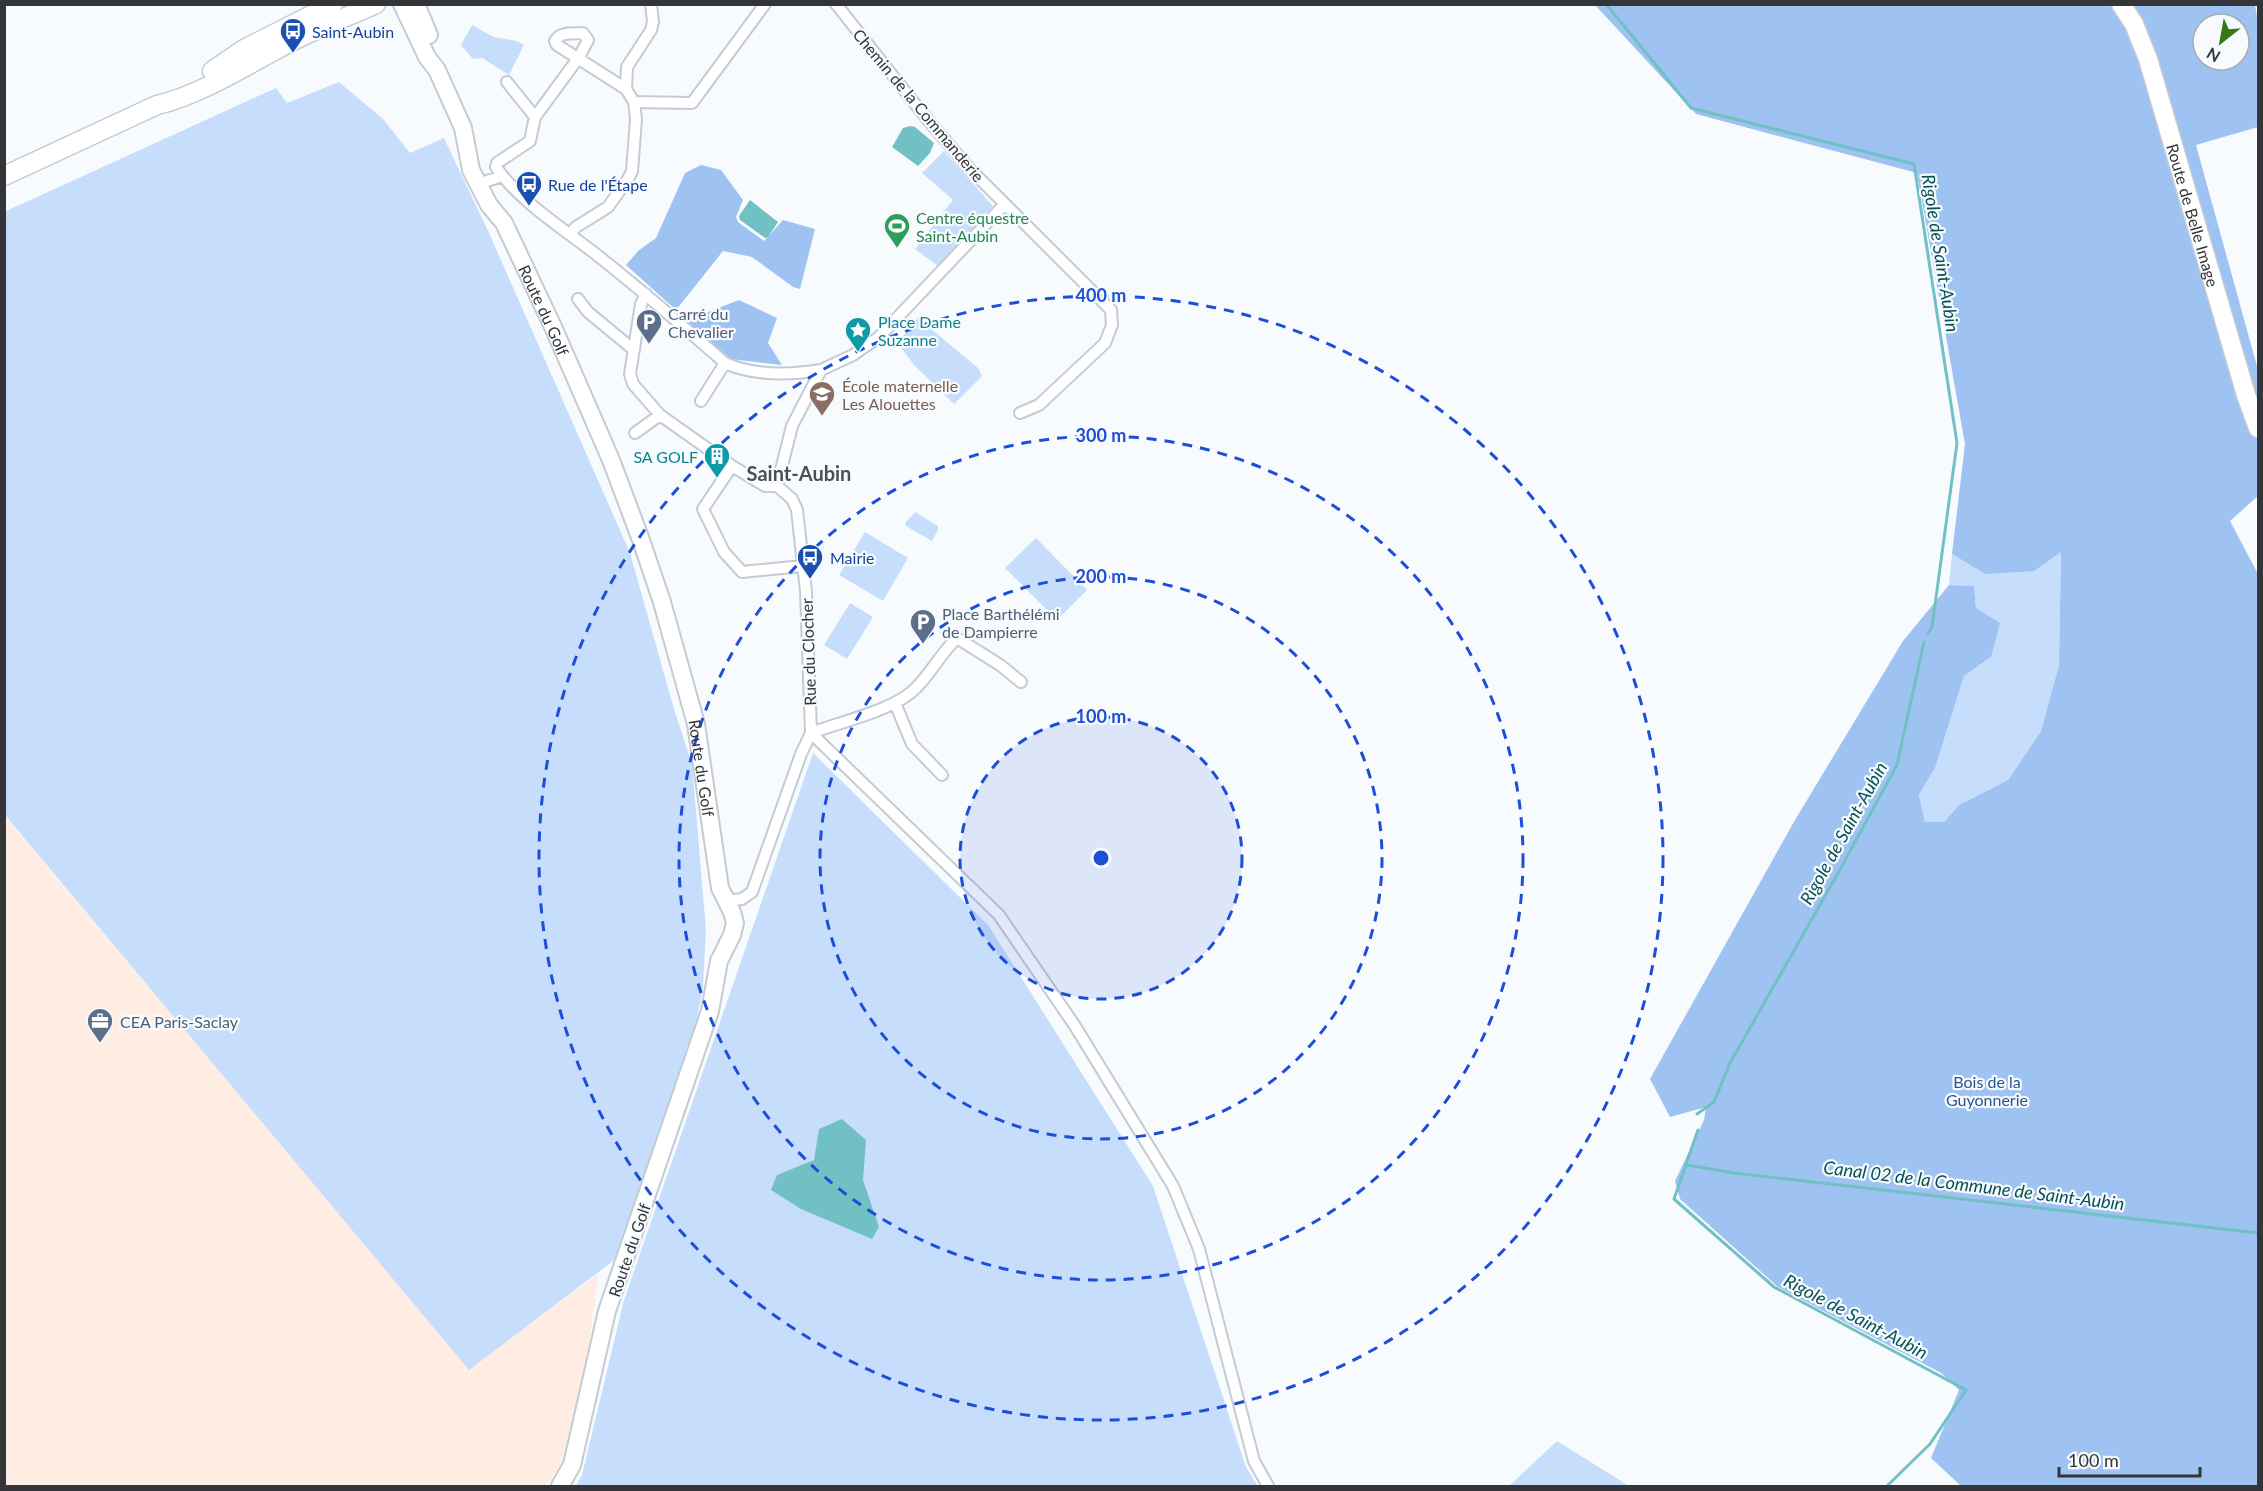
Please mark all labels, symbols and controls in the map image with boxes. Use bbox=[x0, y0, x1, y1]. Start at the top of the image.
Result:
north arrow bbox=[2191, 12, 2251, 72]
bus stop icon: Saint-Aubin bbox=[278, 16, 308, 54]
place label: Saint-Aubin bbox=[312, 22, 394, 41]
street label: Chemin de la Commanderie bbox=[849, 25, 989, 185]
text: N bbox=[2203, 44, 2223, 67]
street label: Route de Belle Image bbox=[2164, 141, 2223, 289]
bus stop icon: Rue de l'Étape bbox=[514, 169, 544, 207]
water label: Rigole de Saint-Aubin bbox=[1918, 172, 1964, 334]
place label: Rue de l'Étape bbox=[548, 175, 648, 194]
place label: Centre équestre Saint-Aubin bbox=[916, 208, 1029, 245]
sports icon: Centre équestre Saint-Aubin bbox=[882, 211, 912, 249]
street label: Route du Golf bbox=[515, 261, 574, 358]
text: 400 m bbox=[1076, 284, 1126, 306]
place label: Carré du Chevalier bbox=[668, 304, 734, 341]
parking icon: Carré du Chevalier bbox=[634, 307, 664, 345]
place label: Place Dame Suzanne bbox=[878, 312, 961, 349]
place icon: Place Dame Suzanne bbox=[843, 315, 873, 353]
place label: École maternelle Les Alouettes bbox=[842, 376, 958, 413]
school or university icon: École maternelle Les Alouettes bbox=[807, 379, 837, 417]
text: 300 m bbox=[1076, 424, 1126, 446]
building icon: SA GOLF bbox=[702, 441, 732, 479]
place label: SA GOLF bbox=[633, 447, 698, 466]
district label: Saint-Aubin bbox=[747, 461, 851, 485]
bus stop icon: Mairie bbox=[795, 542, 825, 580]
place label: Mairie bbox=[830, 548, 875, 567]
text: 200 m bbox=[1076, 565, 1126, 587]
street label: Rue du Clocher bbox=[797, 598, 819, 706]
place label: Place Barthélémi de Dampierre bbox=[942, 604, 1060, 641]
parking icon: Place Barthélémi de Dampierre bbox=[908, 607, 938, 645]
text: 100 m bbox=[1076, 705, 1126, 727]
street label: Route du Golf bbox=[686, 718, 719, 818]
water label: Rigole de Saint-Aubin bbox=[1795, 758, 1891, 908]
centre of rings bbox=[1091, 848, 1111, 868]
office icon: CEA Paris-Saclay bbox=[85, 1006, 115, 1044]
place label: CEA Paris-Saclay bbox=[120, 1012, 239, 1031]
park label: Bois de la Guyonnerie bbox=[1946, 1072, 2028, 1109]
water label: Canal 02 de la Commune de Saint-Aubin bbox=[1822, 1156, 2126, 1214]
street label: Route du Golf bbox=[604, 1200, 654, 1299]
water label: Rigole de Saint-Aubin bbox=[1780, 1269, 1932, 1363]
scale bar bbox=[2059, 1440, 2200, 1478]
text: 100 m bbox=[2068, 1449, 2119, 1471]

